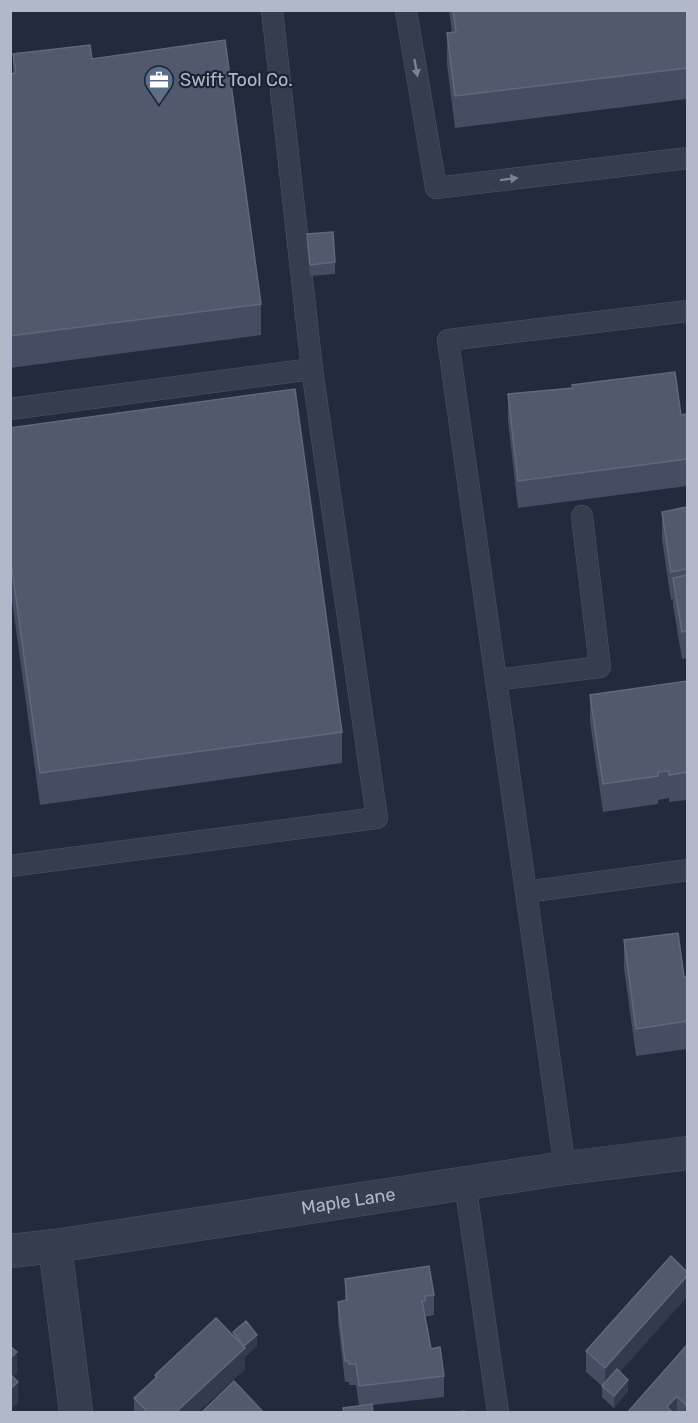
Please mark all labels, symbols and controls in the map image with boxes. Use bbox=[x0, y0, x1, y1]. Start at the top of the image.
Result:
one-way arrow bbox=[412, 59, 421, 78]
office icon: Swift Tool Co. bbox=[143, 64, 175, 106]
place label: Swift Tool Co. bbox=[180, 69, 293, 91]
one-way arrow bbox=[500, 175, 519, 184]
street label: Maple Lane bbox=[300, 1183, 397, 1219]

